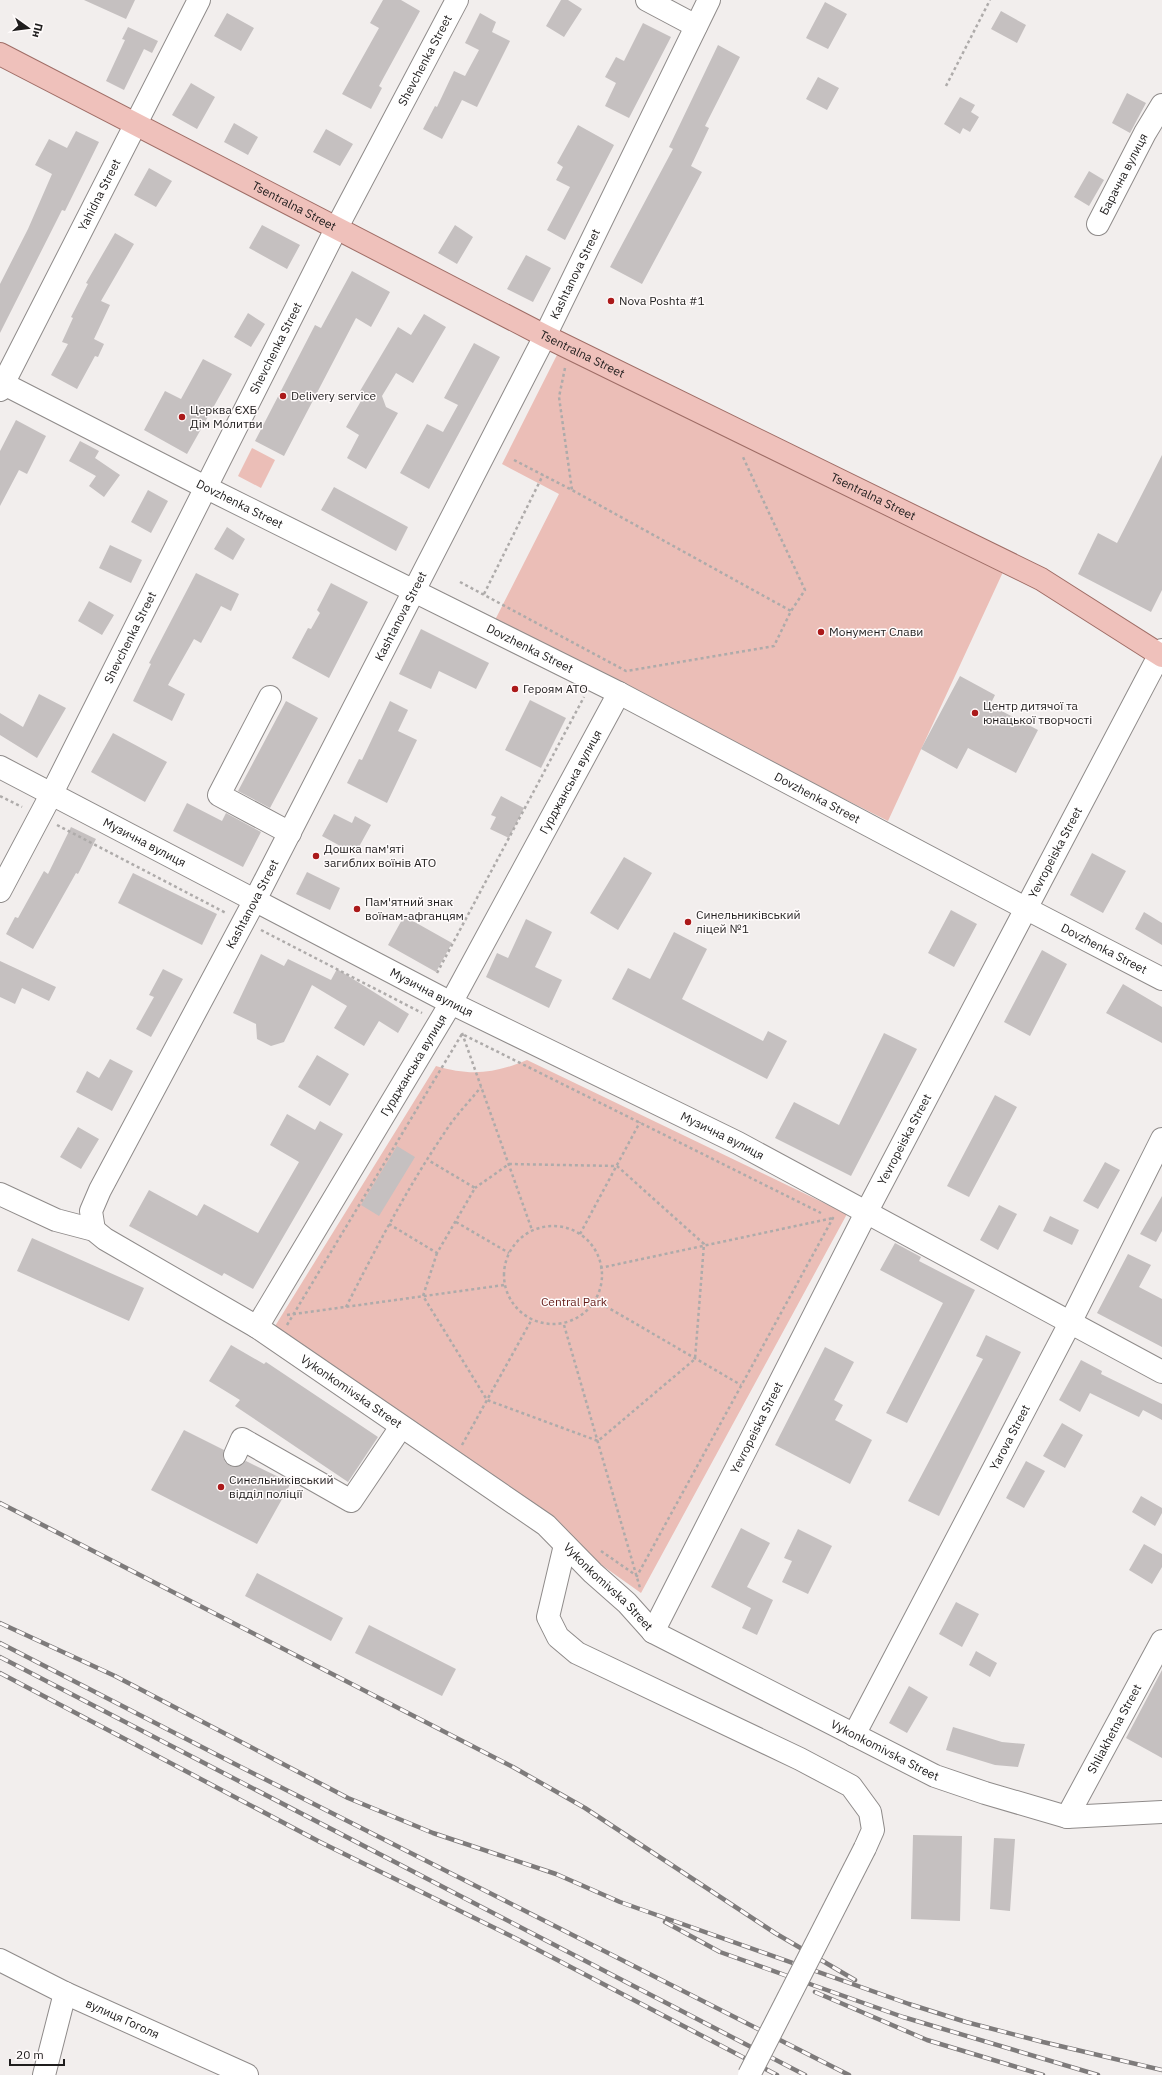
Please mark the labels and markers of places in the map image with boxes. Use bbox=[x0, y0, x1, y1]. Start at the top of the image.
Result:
place label: Nova Poshta #1 bbox=[619, 293, 705, 308]
marker: Nova Poshta #1 bbox=[606, 296, 616, 306]
place label: Delivery service bbox=[291, 388, 376, 403]
marker: Delivery service bbox=[278, 391, 288, 401]
place label: Церква ЄХБ Дім Молитви bbox=[190, 402, 263, 431]
marker: Церква ЄХБ Дім Молитви bbox=[177, 412, 187, 422]
place label: Монумент Слави bbox=[829, 624, 923, 639]
marker: Монумент Слави bbox=[816, 627, 826, 637]
place label: Героям АТО bbox=[523, 681, 588, 696]
marker: Героям АТО bbox=[510, 684, 520, 694]
place label: Центр дитячої та юнацької творчості bbox=[983, 698, 1092, 727]
marker: Центр дитячої та юнацької творчості bbox=[970, 708, 980, 718]
place label: Дошка пам'яті загиблих воїнів АТО bbox=[324, 841, 436, 870]
marker: Дошка пам'яті загиблих воїнів АТО bbox=[311, 851, 321, 861]
place label: Пам'ятний знак воїнам-афганцям bbox=[365, 894, 464, 923]
marker: Пам'ятний знак воїнам-афганцям bbox=[352, 904, 362, 914]
place label: Синельниківський ліцей №1 bbox=[696, 907, 801, 936]
marker: Синельниківський ліцей №1 bbox=[683, 917, 693, 927]
place label: Синельниківський відділ поліції bbox=[229, 1472, 334, 1501]
marker: Синельниківський відділ поліції bbox=[216, 1482, 226, 1492]

